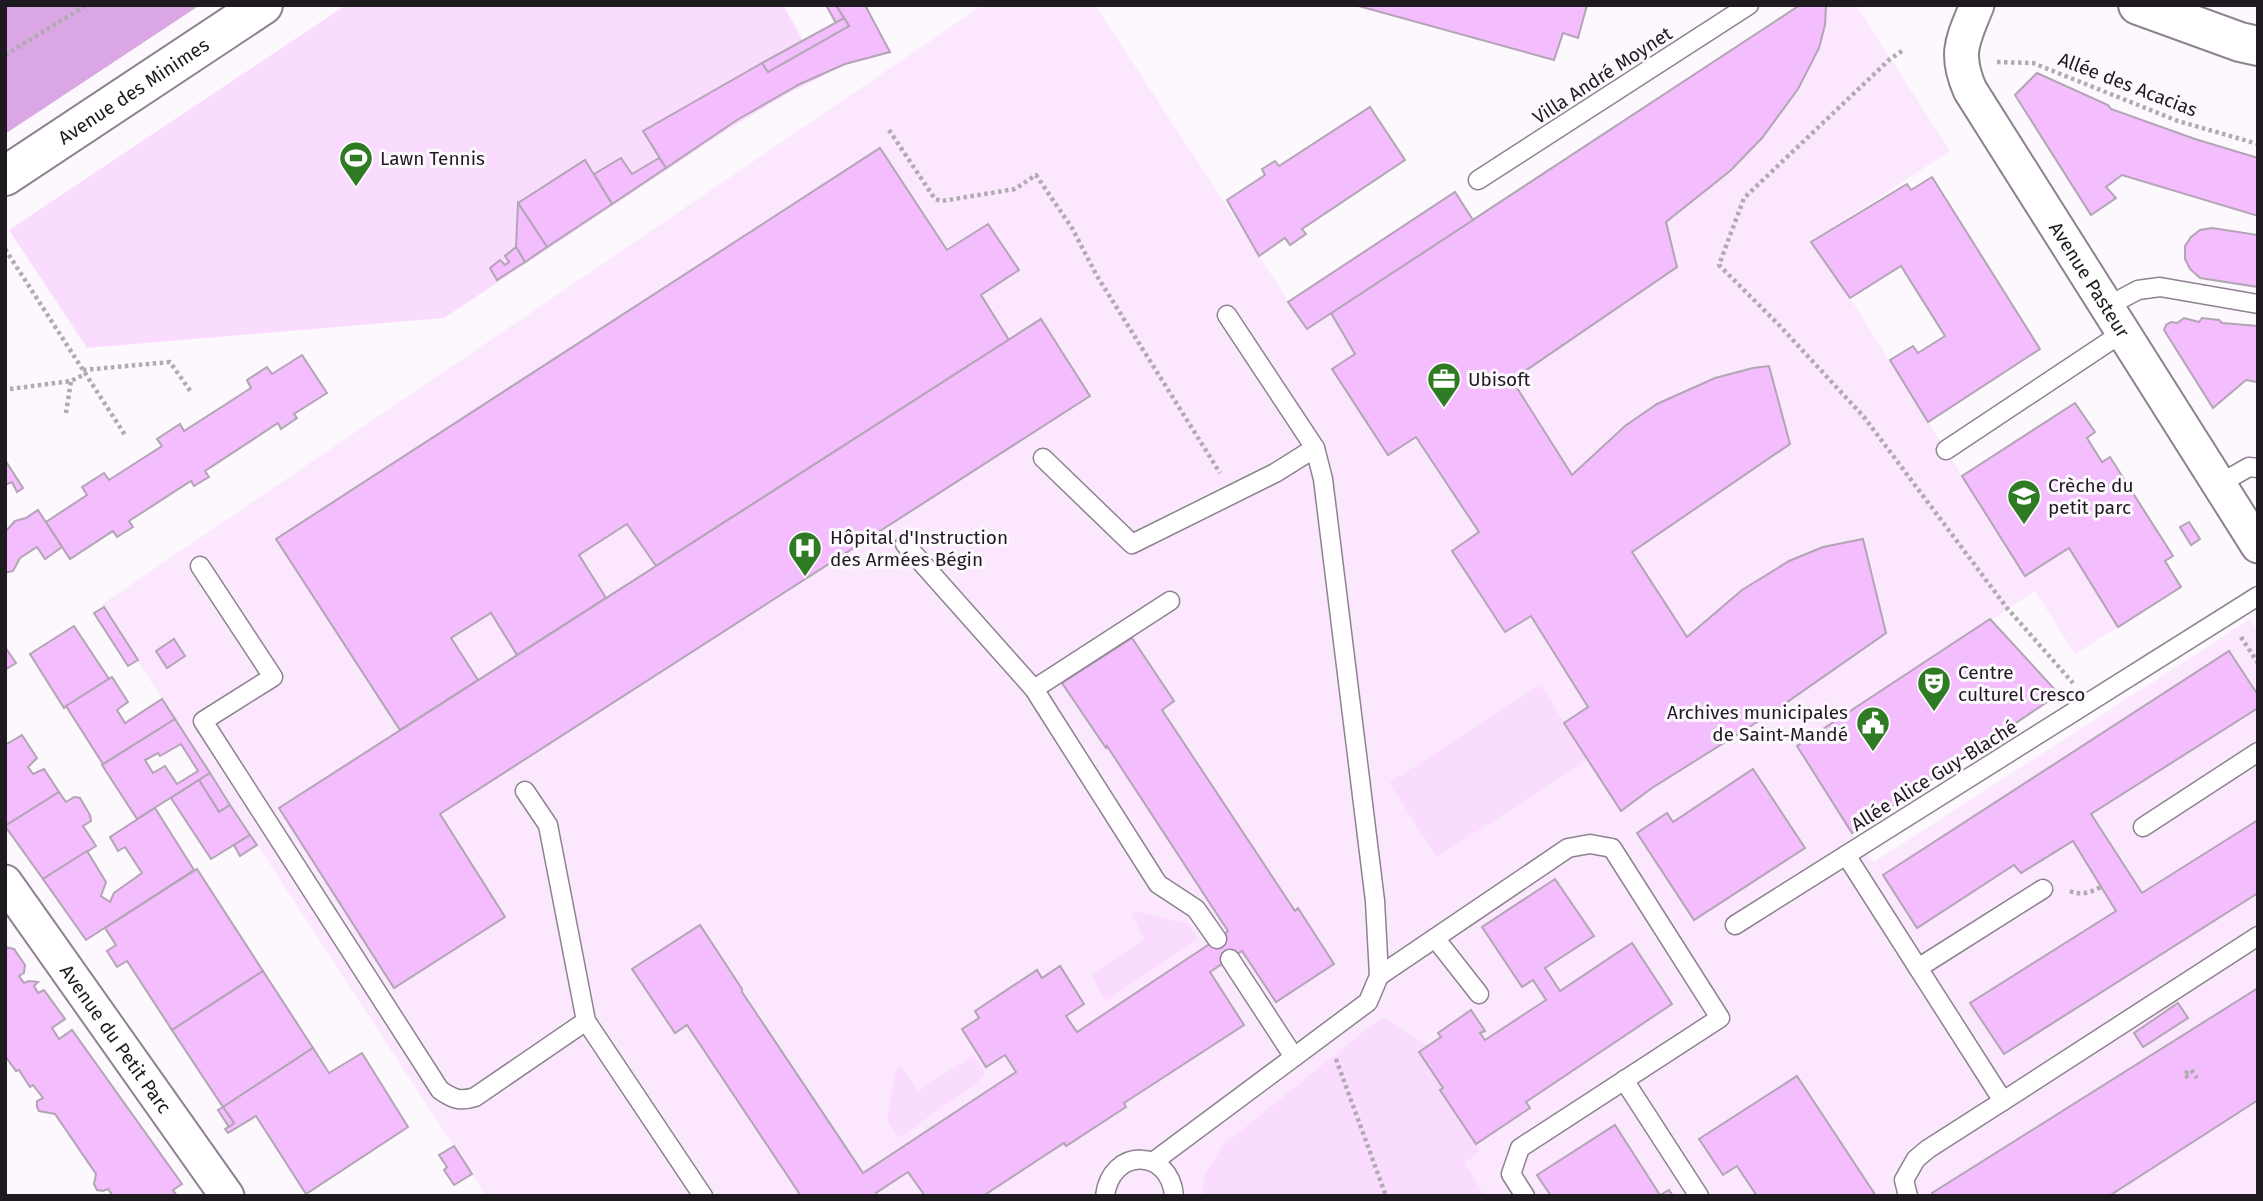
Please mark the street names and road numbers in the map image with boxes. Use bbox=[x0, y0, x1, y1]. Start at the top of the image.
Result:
street label: Villa André Moynet bbox=[1528, 22, 1676, 129]
street label: Avenue des Minimes bbox=[54, 33, 213, 150]
street label: Allée des Acacias bbox=[2055, 47, 2201, 122]
street label: Avenue Pasteur bbox=[2044, 218, 2135, 342]
street label: Allée Alice Guy-Blaché bbox=[1847, 715, 2022, 836]
street label: Avenue du Petit Parc bbox=[55, 960, 176, 1118]

